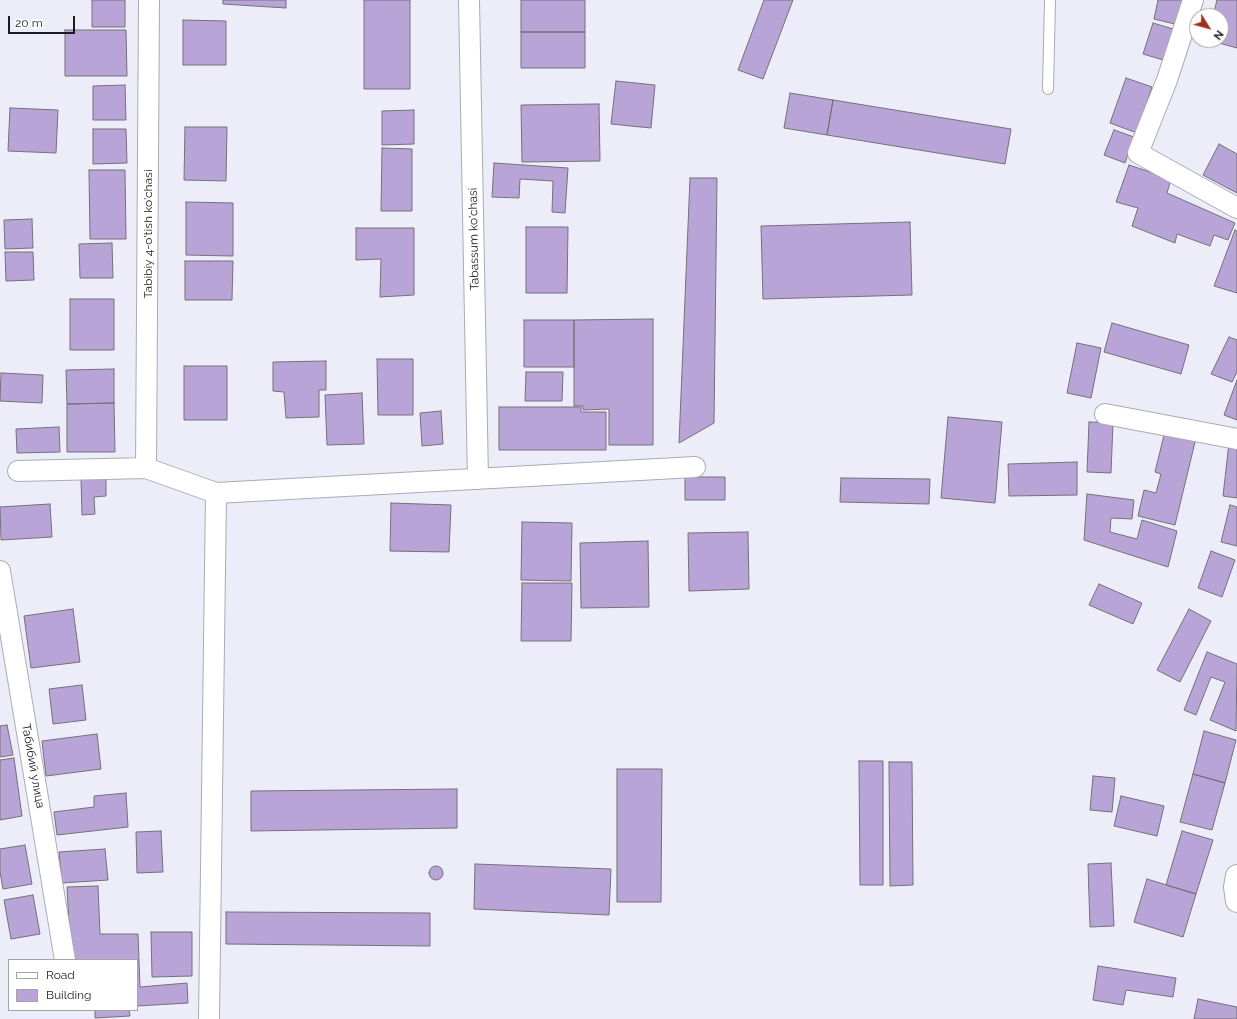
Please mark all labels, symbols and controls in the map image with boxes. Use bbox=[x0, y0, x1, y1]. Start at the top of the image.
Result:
scale bar bbox=[10, 8, 77, 34]
north arrow bbox=[1189, 8, 1229, 48]
text: 20 m bbox=[15, 16, 43, 30]
text: N bbox=[1210, 28, 1226, 42]
street label: Tabibiy 4-o'tish ko'chasi bbox=[141, 169, 155, 299]
street label: Tabassum ko'chasi bbox=[466, 187, 482, 291]
street label: Табибий улица bbox=[18, 723, 48, 809]
legend bbox=[8, 959, 138, 1011]
text: Road bbox=[46, 968, 75, 982]
text: Building bbox=[46, 988, 92, 1002]

